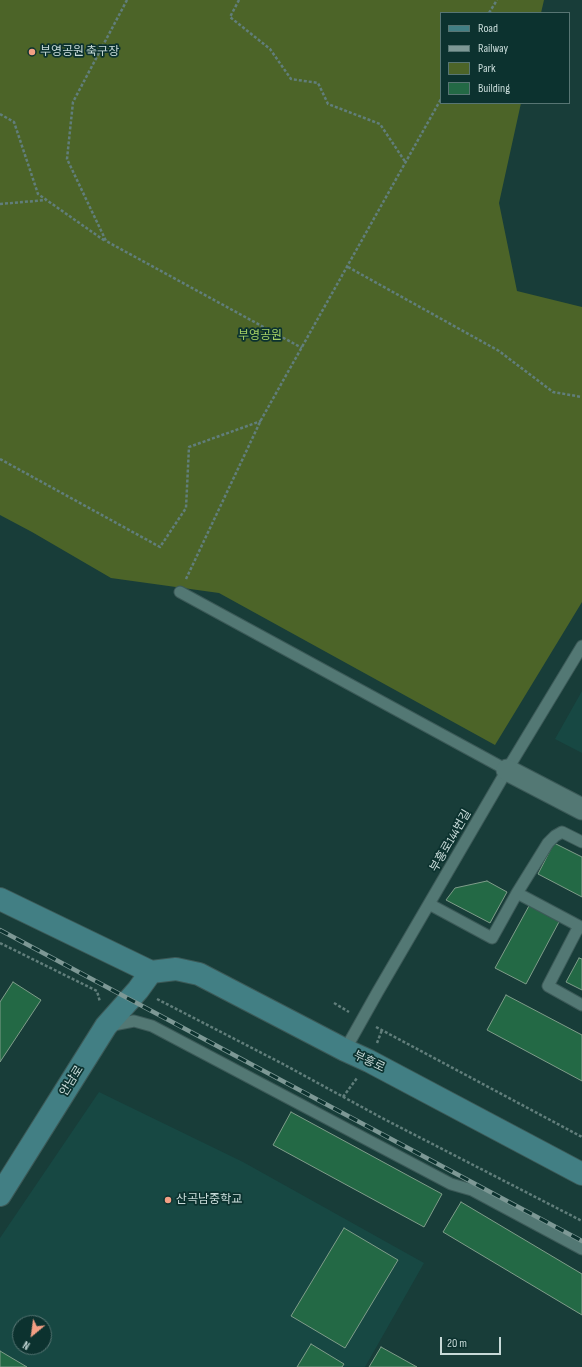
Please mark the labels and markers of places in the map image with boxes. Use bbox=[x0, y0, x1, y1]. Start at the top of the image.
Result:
place label: 부영공원 축구장 bbox=[40, 45, 119, 59]
marker: 부영공원 축구장 bbox=[27, 47, 37, 57]
place label: 산곡남중학교 bbox=[176, 1193, 242, 1207]
marker: 산곡남중학교 bbox=[163, 1195, 173, 1205]

